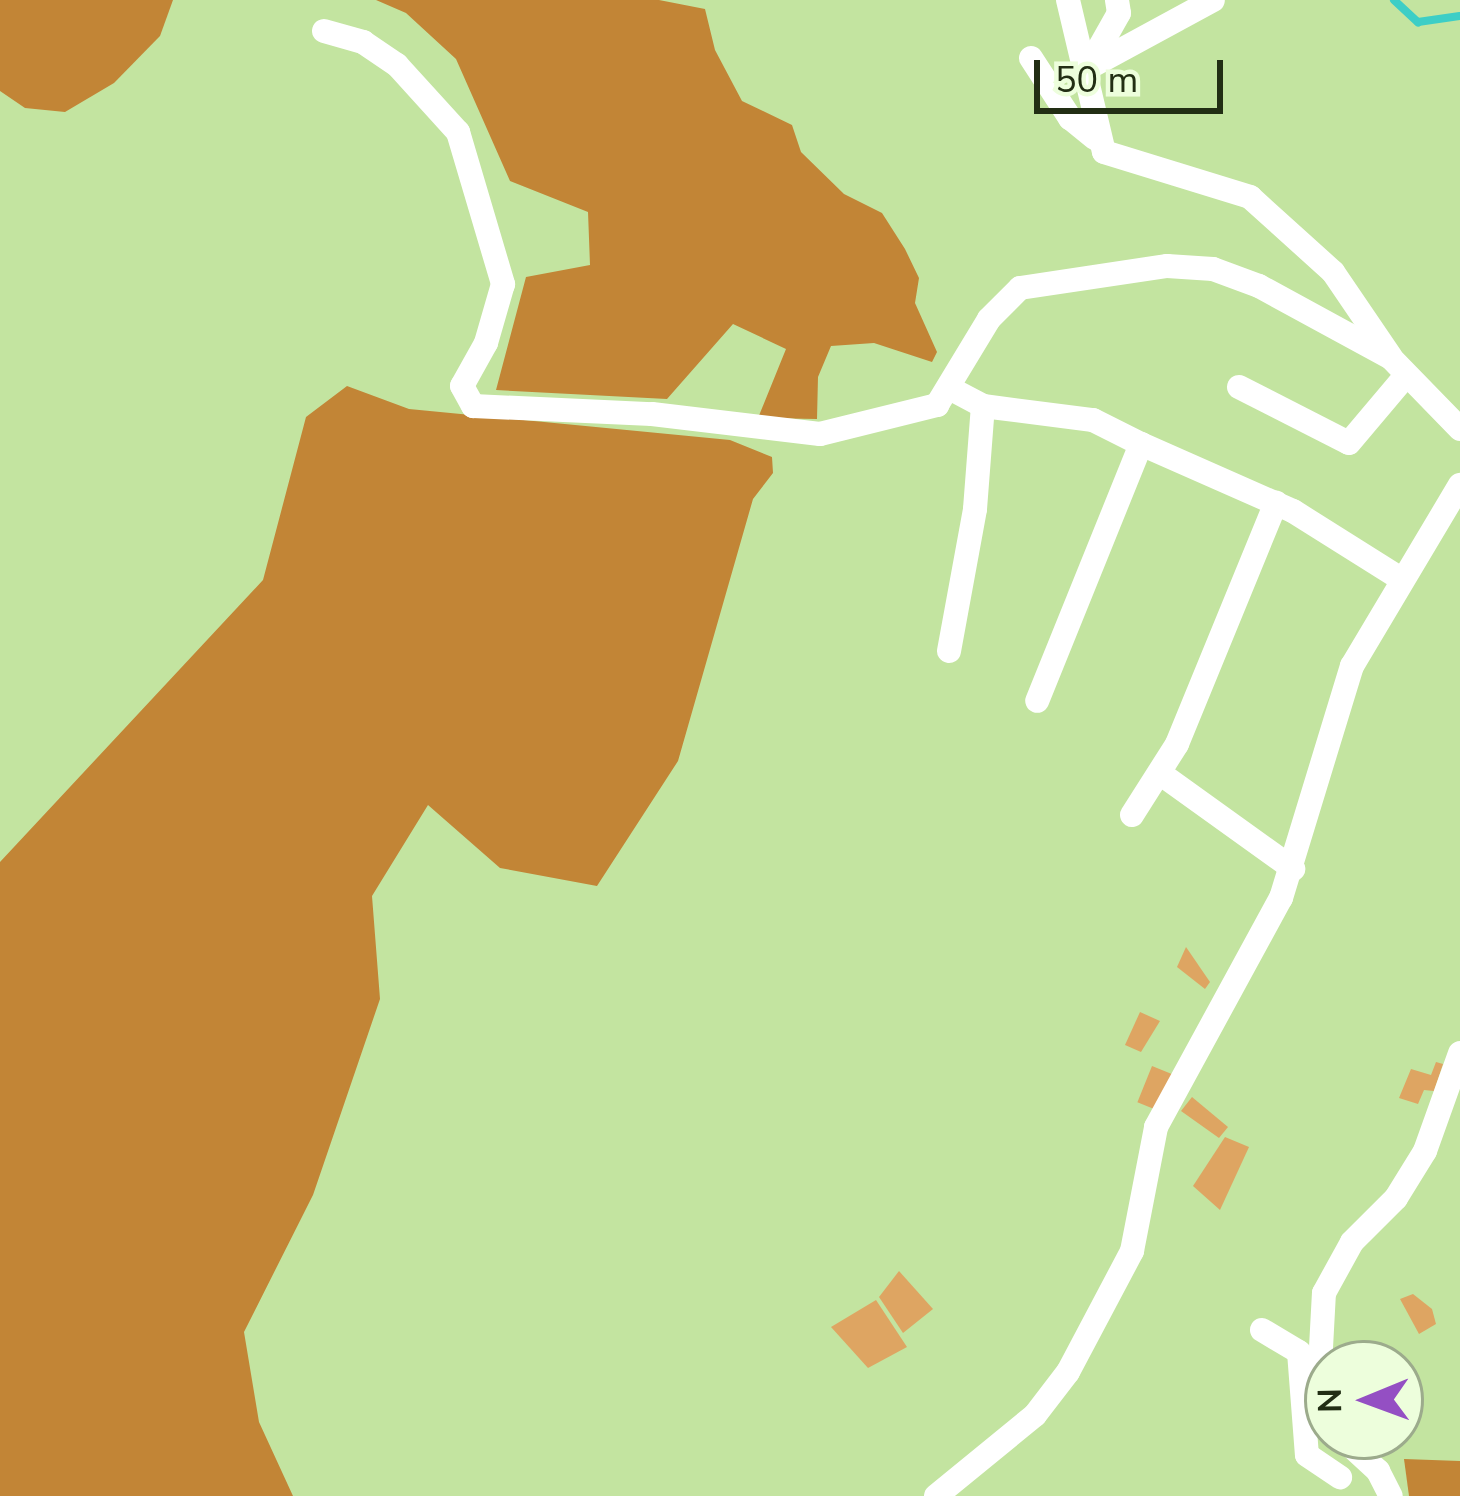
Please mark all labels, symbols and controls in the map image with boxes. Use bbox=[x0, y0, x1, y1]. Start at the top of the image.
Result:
scale bar bbox=[1040, 36, 1229, 110]
text: 50 m bbox=[1055, 56, 1138, 105]
north arrow bbox=[1304, 1340, 1424, 1460]
text: N bbox=[1308, 1388, 1353, 1413]

